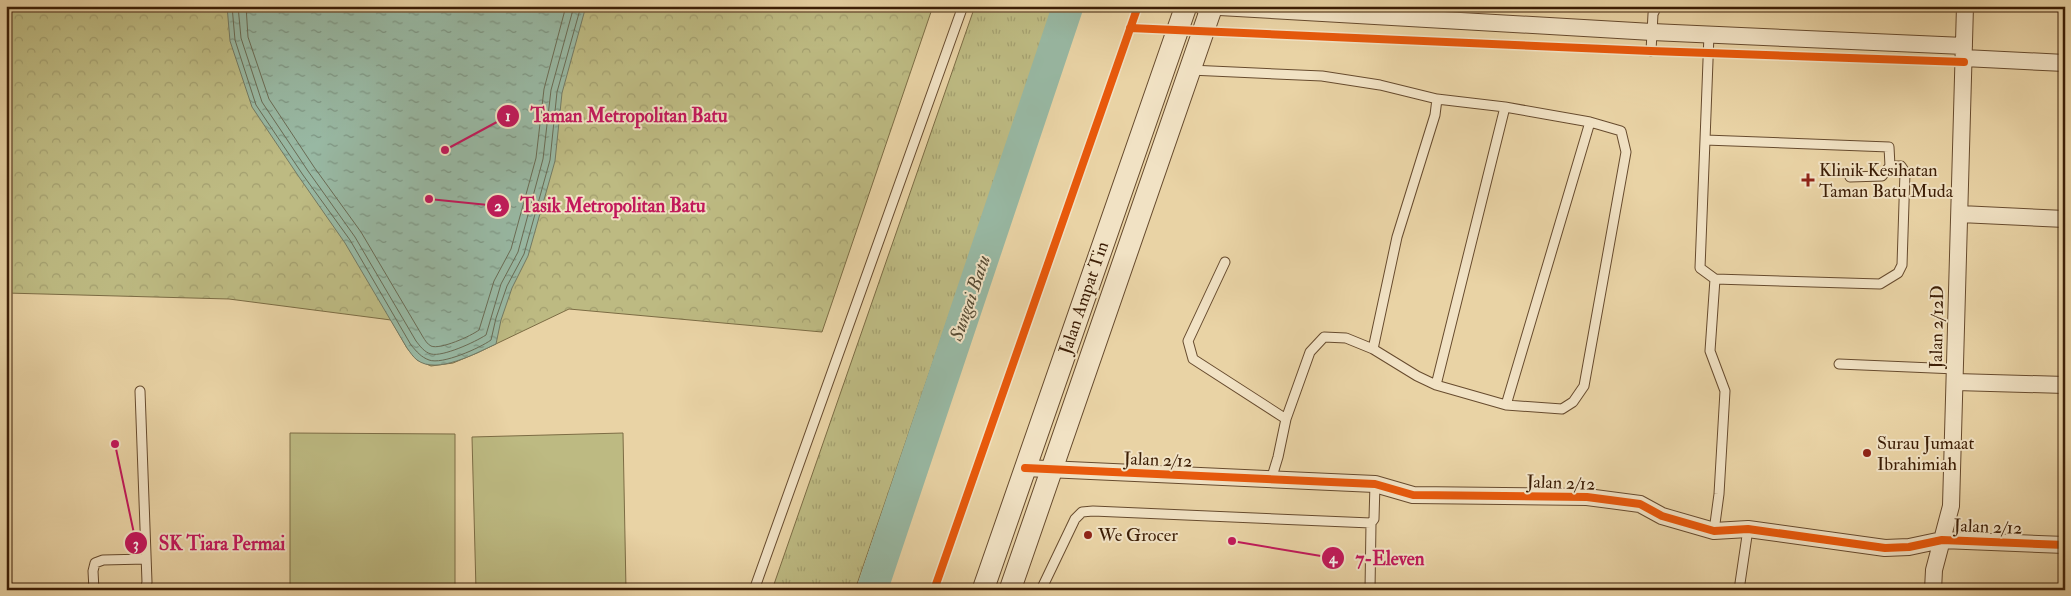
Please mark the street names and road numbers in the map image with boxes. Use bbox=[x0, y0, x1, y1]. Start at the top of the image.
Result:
street label: Jalan Ampat Tin bbox=[1054, 238, 1114, 359]
street label: Jalan 2/12D bbox=[1925, 285, 1949, 370]
street label: Jalan 2/12 bbox=[1122, 447, 1193, 473]
street label: Jalan 2/12 bbox=[1525, 470, 1596, 496]
street label: Jalan 2/12 bbox=[1952, 514, 2023, 540]

